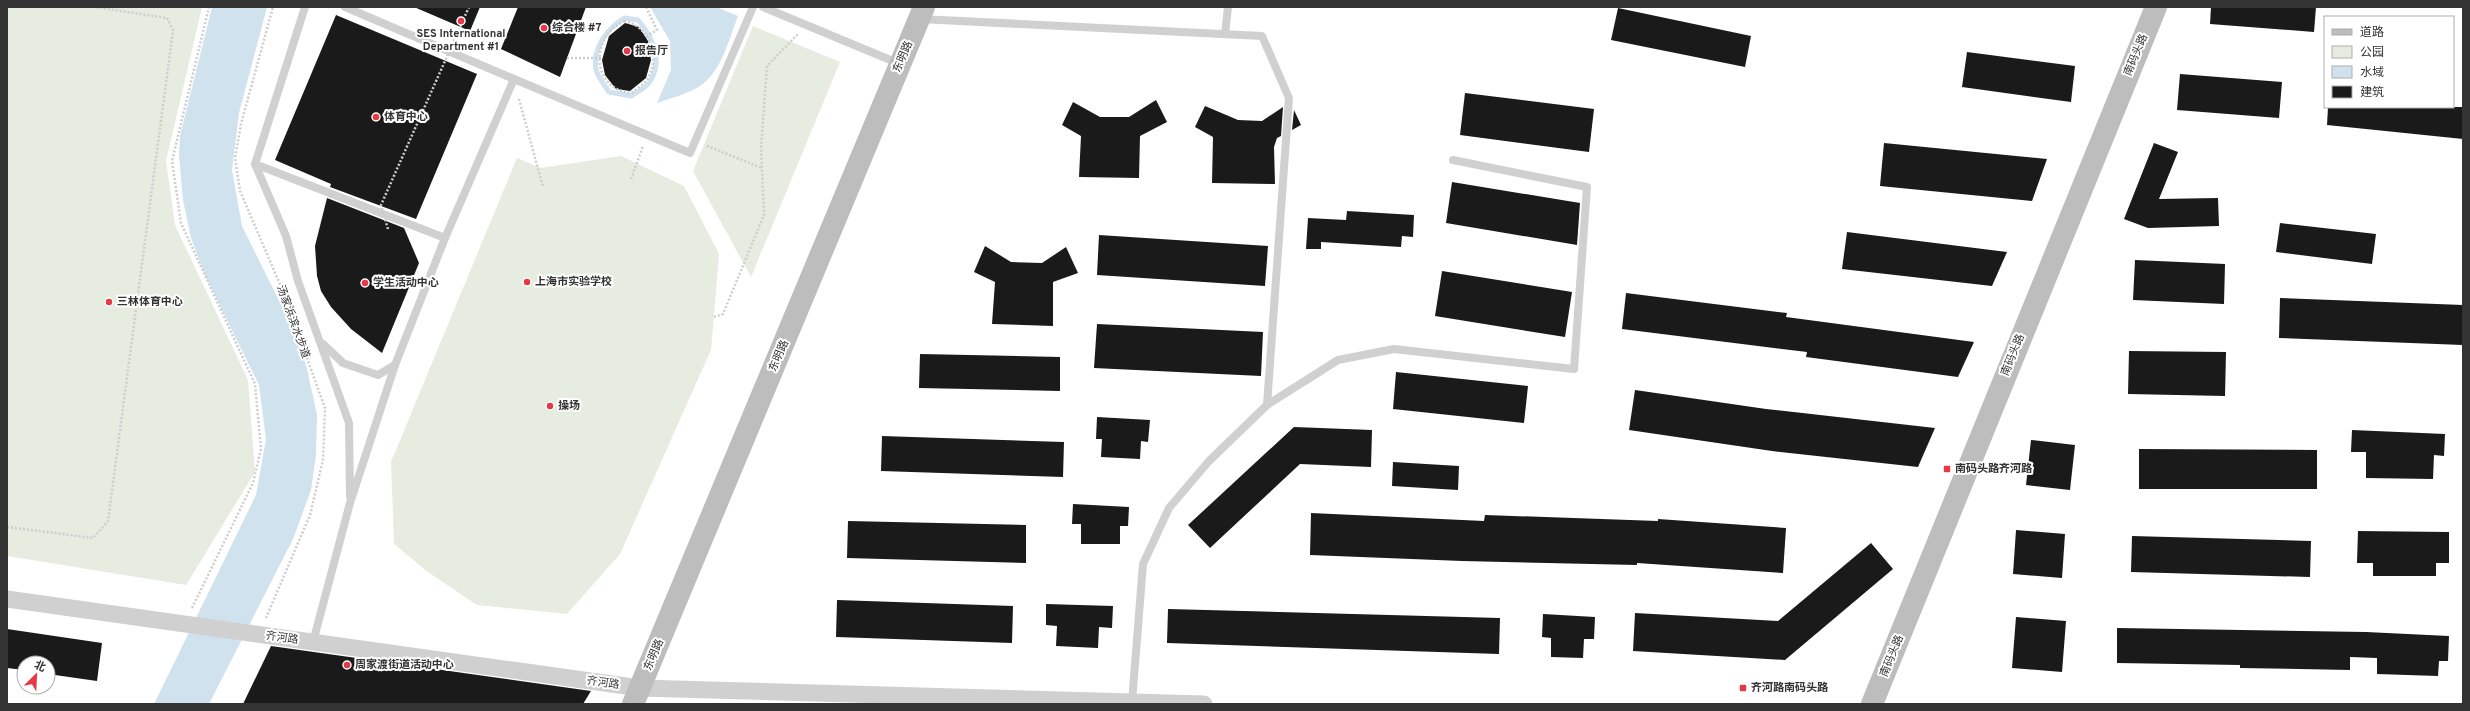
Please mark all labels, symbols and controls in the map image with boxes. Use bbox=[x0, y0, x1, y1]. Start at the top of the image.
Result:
marker: SES International Department #1 bbox=[456, 16, 466, 26]
legend bbox=[2324, 16, 2454, 108]
place label: 综合楼 #7 bbox=[552, 21, 601, 35]
marker: 综合楼 #7 bbox=[539, 23, 549, 33]
text: 道路 bbox=[2360, 25, 2384, 41]
place label: SES International Department #1 bbox=[416, 27, 506, 54]
street label: 南码头路 bbox=[2121, 32, 2151, 78]
street label: 东明路 bbox=[890, 39, 916, 75]
place label: 报告厅 bbox=[635, 44, 668, 58]
text: 公园 bbox=[2360, 45, 2384, 61]
marker: 报告厅 bbox=[622, 46, 632, 56]
text: 水域 bbox=[2360, 65, 2384, 81]
text: 建筑 bbox=[2360, 85, 2384, 101]
place label: 体育中心 bbox=[384, 110, 428, 124]
marker: 体育中心 bbox=[371, 112, 381, 122]
place label: 上海市实验学校 bbox=[535, 275, 612, 289]
place label: 学生活动中心 bbox=[373, 276, 439, 290]
marker: 上海市实验学校 bbox=[522, 277, 532, 287]
marker: 学生活动中心 bbox=[360, 278, 370, 288]
street label: 汤家浜滨水步道 bbox=[273, 283, 313, 361]
place label: 三林体育中心 bbox=[117, 295, 183, 309]
marker: 三林体育中心 bbox=[104, 297, 114, 307]
street label: 南码头路 bbox=[1998, 332, 2028, 378]
street label: 东明路 bbox=[766, 338, 792, 374]
place label: 操场 bbox=[558, 399, 580, 413]
marker: 操场 bbox=[545, 401, 555, 411]
place label: 南码头路齐河路 bbox=[1955, 462, 2033, 476]
marker: 南码头路齐河路 bbox=[1942, 464, 1952, 474]
street label: 齐河路 bbox=[265, 629, 299, 647]
street label: 南码头路 bbox=[1877, 633, 1907, 679]
street label: 东明路 bbox=[641, 637, 667, 673]
north arrow bbox=[16, 655, 56, 695]
text: 北 bbox=[32, 658, 48, 675]
place label: 周家渡街道活动中心 bbox=[355, 658, 454, 672]
marker: 周家渡街道活动中心 bbox=[342, 660, 352, 670]
street label: 齐河路 bbox=[586, 674, 620, 692]
place label: 齐河路南码头路 bbox=[1751, 681, 1829, 695]
marker: 齐河路南码头路 bbox=[1738, 683, 1748, 693]

